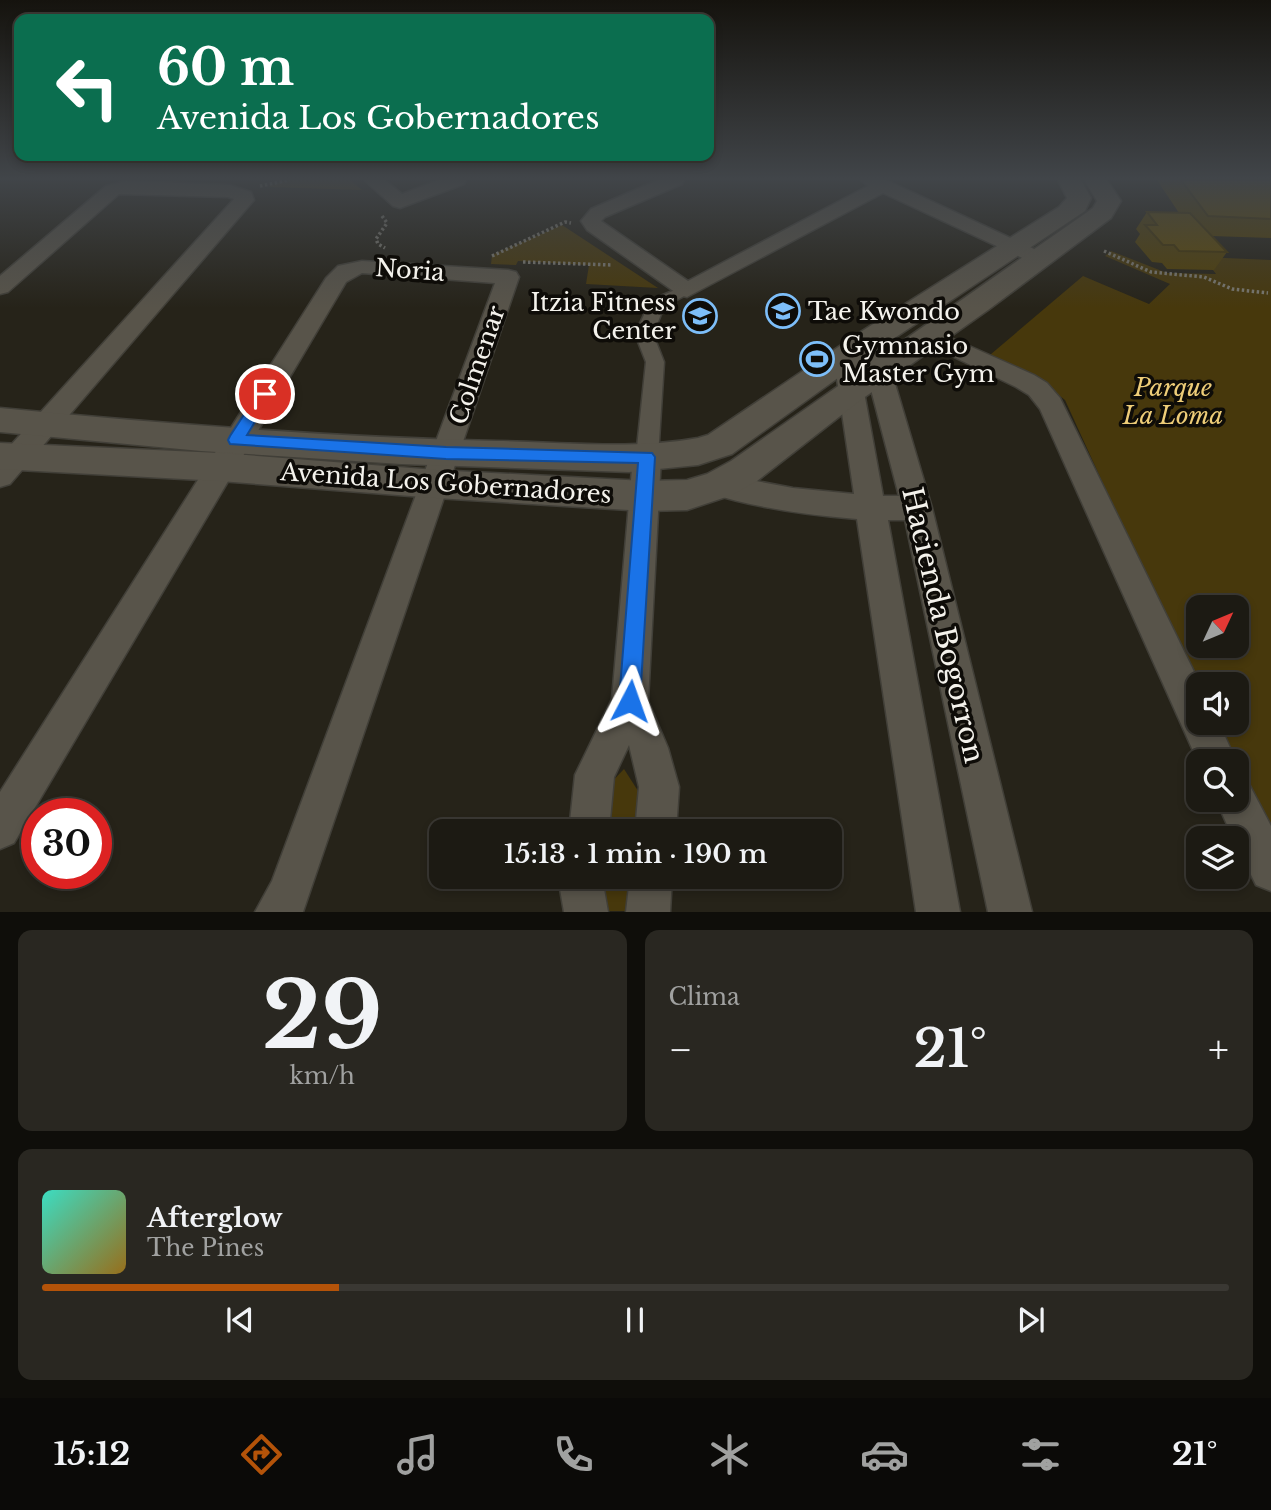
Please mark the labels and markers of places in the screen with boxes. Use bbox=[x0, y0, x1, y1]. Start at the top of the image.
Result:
place label: Itzia Fitness Center bbox=[530, 288, 677, 345]
school or university icon: Tae Kwondo bbox=[764, 292, 802, 330]
school or university icon: Itzia Fitness Center bbox=[681, 297, 719, 335]
place label: Tae Kwondo bbox=[808, 297, 960, 326]
place label: Gymnasio Master Gym bbox=[842, 331, 995, 388]
sports icon: Gymnasio Master Gym bbox=[798, 340, 836, 378]
pin bbox=[235, 364, 295, 424]

